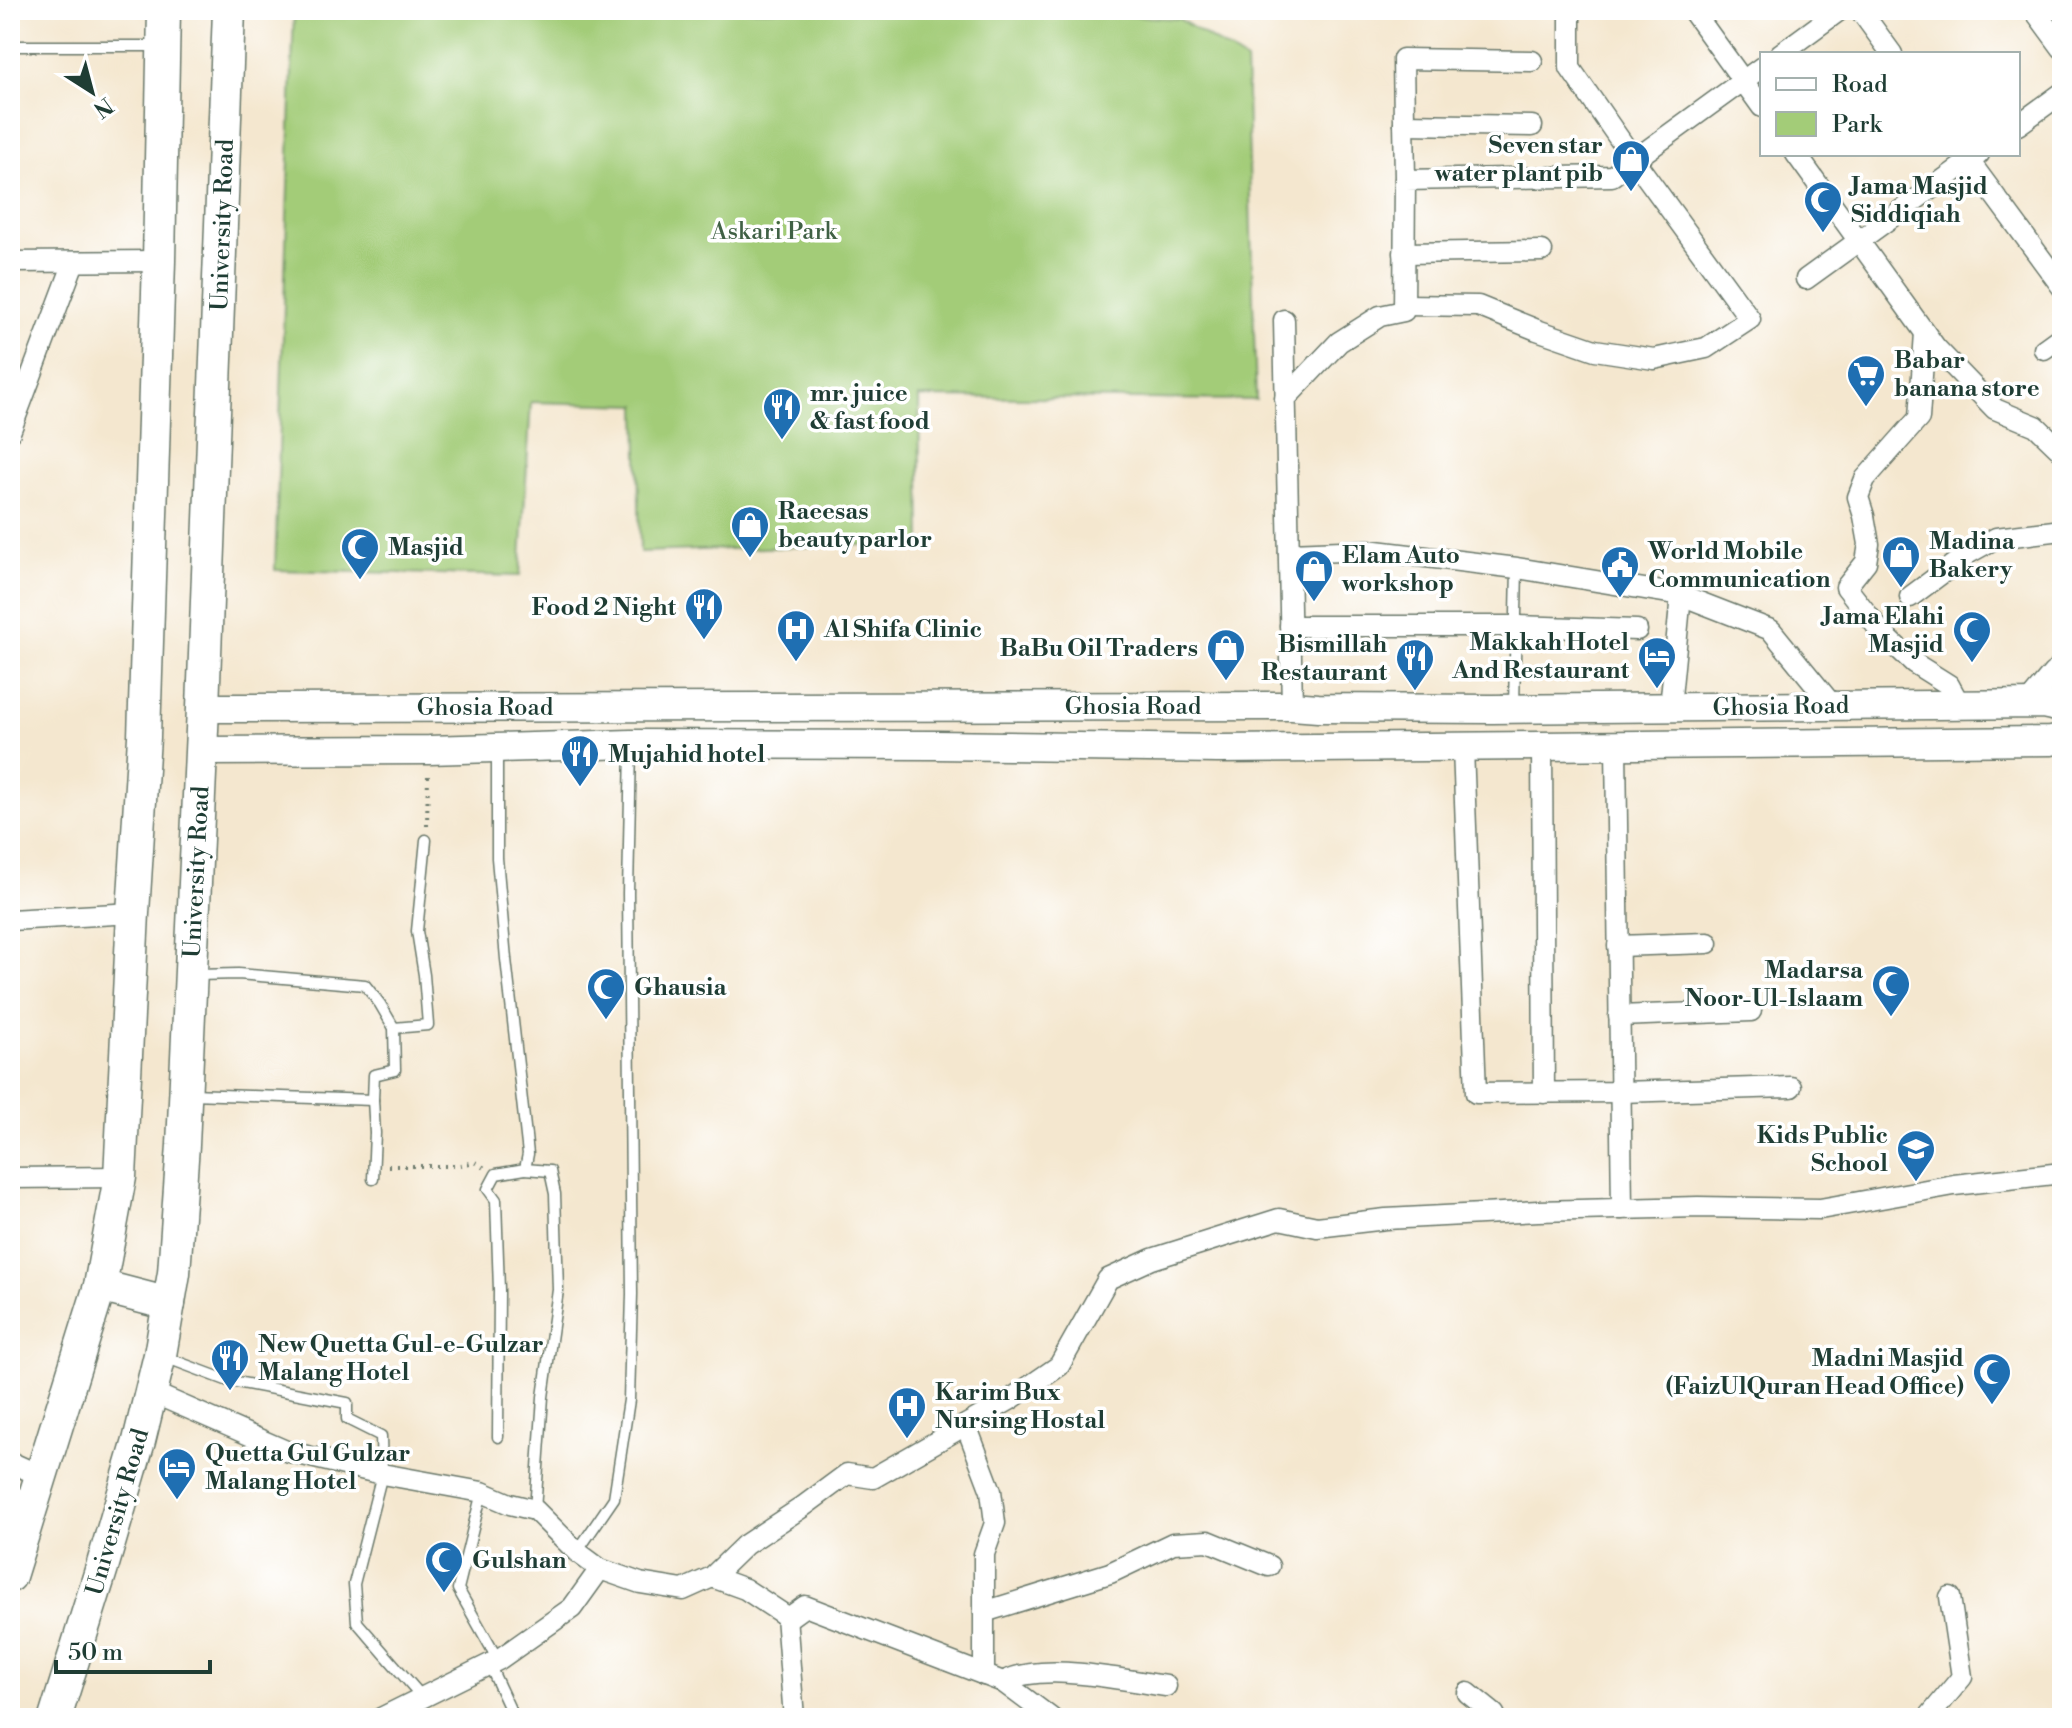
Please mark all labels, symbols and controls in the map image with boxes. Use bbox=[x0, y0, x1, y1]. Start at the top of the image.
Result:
north arrow bbox=[52, 52, 132, 132]
legend bbox=[1760, 52, 2020, 156]
text: Road bbox=[1832, 70, 1888, 100]
text: N bbox=[87, 91, 118, 123]
text: Park bbox=[1832, 110, 1883, 140]
place label: Seven star water plant pib bbox=[1434, 131, 1603, 189]
street label: University Road bbox=[205, 138, 241, 312]
shop icon: Seven star water plant pib bbox=[1610, 138, 1652, 193]
place label: Jama Masjid Siddiqiah bbox=[1848, 172, 1988, 230]
mosque icon: Jama Masjid Siddiqiah bbox=[1802, 179, 1844, 234]
park label: Askari Park bbox=[710, 217, 838, 247]
place label: Babar banana store bbox=[1894, 346, 2040, 404]
supermarket icon: Babar banana store bbox=[1845, 353, 1887, 408]
place label: mr. juice & fast food bbox=[810, 379, 930, 437]
restaurant icon: mr. juice & fast food bbox=[761, 386, 803, 441]
place label: Raeesas beauty parlor bbox=[778, 497, 932, 555]
shop icon: Raeesas beauty parlor bbox=[729, 504, 771, 559]
mosque icon: Masjid bbox=[339, 526, 381, 581]
place label: Madina Bakery bbox=[1929, 527, 2016, 585]
place label: Masjid bbox=[388, 533, 464, 563]
shop icon: Madina Bakery bbox=[1880, 534, 1922, 589]
place label: World Mobile Communication bbox=[1647, 537, 1831, 595]
place label: Elam Auto workshop bbox=[1341, 541, 1460, 599]
public building icon: World Mobile Communication bbox=[1599, 544, 1641, 599]
shop icon: Elam Auto workshop bbox=[1293, 548, 1335, 603]
restaurant icon: Food 2 Night bbox=[683, 586, 725, 641]
place label: Food 2 Night bbox=[531, 593, 677, 623]
place label: Jama Elahi Masjid bbox=[1820, 602, 1944, 660]
hospital icon: Al Shifa Clinic bbox=[775, 608, 817, 663]
mosque icon: Jama Elahi Masjid bbox=[1951, 609, 1993, 664]
place label: Al Shifa Clinic bbox=[823, 615, 982, 645]
shop icon: BaBu Oil Traders bbox=[1205, 627, 1247, 682]
place label: Makkah Hotel And Restaurant bbox=[1451, 628, 1629, 686]
place label: Bismillah Restaurant bbox=[1261, 630, 1387, 688]
place label: BaBu Oil Traders bbox=[1000, 634, 1198, 664]
hotel icon: Makkah Hotel And Restaurant bbox=[1636, 635, 1678, 690]
restaurant icon: Bismillah Restaurant bbox=[1394, 637, 1436, 692]
street label: Ghosia Road bbox=[1712, 691, 1850, 723]
street label: Ghosia Road bbox=[1065, 692, 1202, 722]
street label: Ghosia Road bbox=[417, 693, 554, 723]
restaurant icon: Mujahid hotel bbox=[559, 733, 601, 788]
place label: Mujahid hotel bbox=[608, 740, 765, 770]
street label: University Road bbox=[178, 785, 217, 959]
place label: Madarsa Noor-Ul-Islaam bbox=[1684, 956, 1864, 1014]
mosque icon: Madarsa Noor-Ul-Islaam bbox=[1870, 963, 1912, 1018]
mosque icon: Ghausia bbox=[585, 966, 627, 1021]
place label: Ghausia bbox=[634, 973, 727, 1003]
place label: Kids Public School bbox=[1757, 1121, 1888, 1179]
school or university icon: Kids Public School bbox=[1895, 1128, 1937, 1183]
place label: New Quetta Gul-e-Gulzar Malang Hotel bbox=[258, 1330, 544, 1388]
restaurant icon: New Quetta Gul-e-Gulzar Malang Hotel bbox=[209, 1337, 251, 1392]
place label: Madni Masjid (FaizUlQuran Head Office) bbox=[1666, 1344, 1964, 1402]
mosque icon: Madni Masjid (FaizUlQuran Head Office) bbox=[1971, 1351, 2013, 1406]
place label: Karim Bux Nursing Hostal bbox=[935, 1378, 1105, 1436]
hospital icon: Karim Bux Nursing Hostal bbox=[886, 1385, 928, 1440]
street label: University Road bbox=[80, 1425, 156, 1599]
place label: Quetta Gul Gulzar Malang Hotel bbox=[205, 1439, 410, 1497]
hotel icon: Quetta Gul Gulzar Malang Hotel bbox=[156, 1446, 198, 1501]
mosque icon: Gulshan bbox=[423, 1539, 465, 1594]
place label: Gulshan bbox=[472, 1546, 567, 1576]
scale bar bbox=[56, 1624, 210, 1674]
text: 50 m bbox=[68, 1638, 123, 1668]

